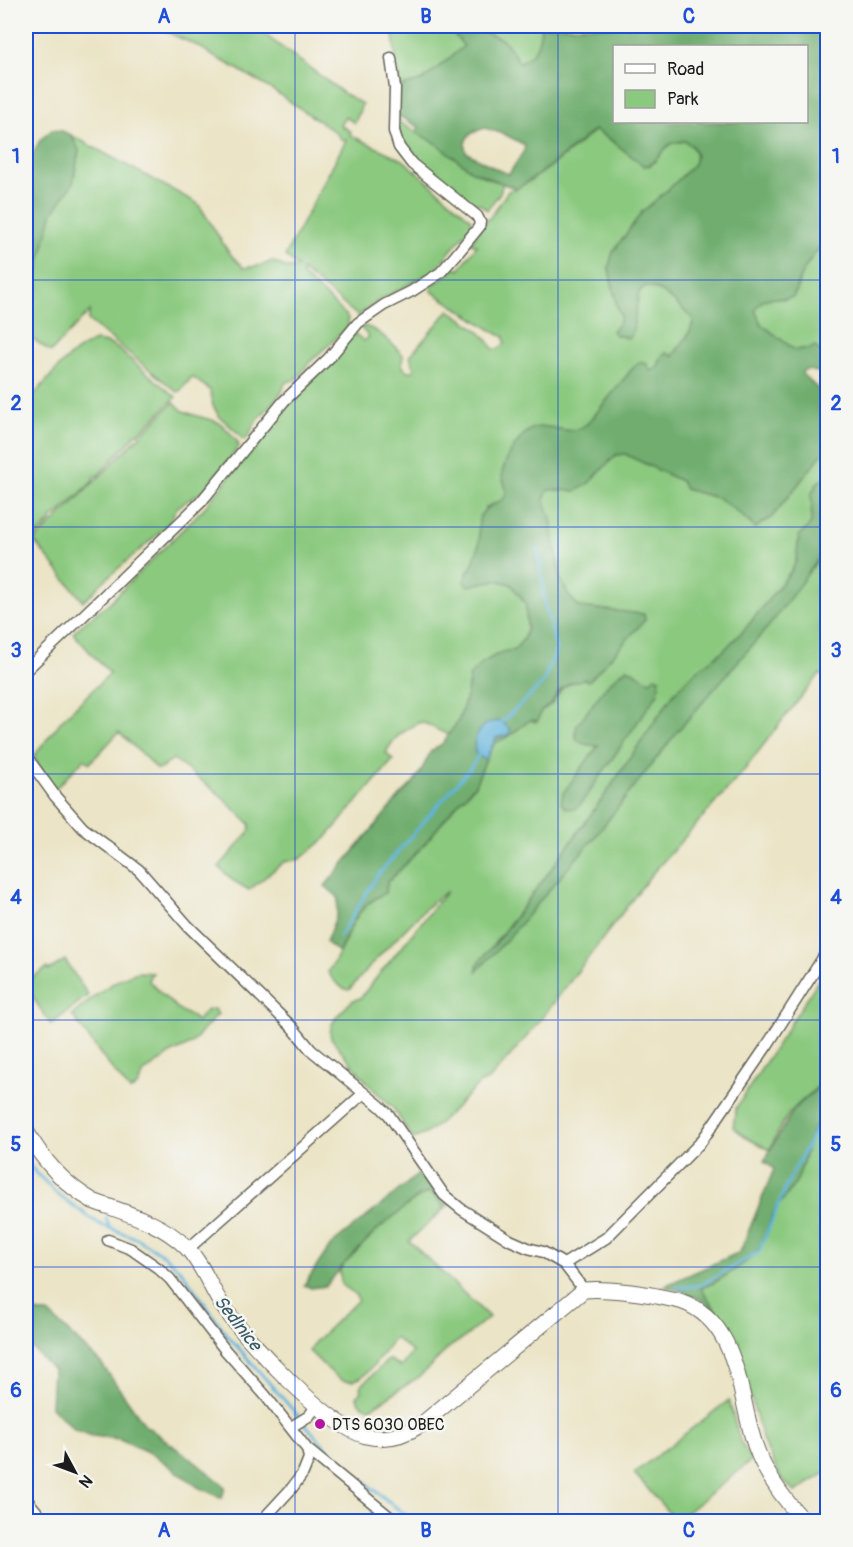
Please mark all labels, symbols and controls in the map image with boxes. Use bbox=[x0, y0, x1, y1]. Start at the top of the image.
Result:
text: A bbox=[158, 4, 171, 29]
text: B bbox=[420, 4, 432, 29]
text: C bbox=[683, 4, 695, 29]
legend bbox=[613, 45, 808, 123]
text: Road bbox=[667, 58, 704, 81]
text: Park bbox=[667, 88, 699, 111]
text: 1 bbox=[12, 144, 20, 169]
text: 1 bbox=[832, 144, 840, 169]
text: 2 bbox=[10, 391, 22, 416]
text: 2 bbox=[830, 391, 842, 416]
text: 3 bbox=[10, 638, 22, 663]
text: 3 bbox=[830, 638, 842, 663]
text: 4 bbox=[10, 885, 22, 910]
text: 4 bbox=[830, 885, 842, 910]
text: 5 bbox=[11, 1132, 22, 1157]
text: 5 bbox=[831, 1132, 842, 1157]
water label: Sedlnice bbox=[209, 1291, 268, 1357]
text: 6 bbox=[10, 1378, 22, 1403]
text: 6 bbox=[830, 1378, 842, 1403]
place label: DTS 6030 OBEC bbox=[332, 1415, 445, 1435]
marker: DTS 6030 OBEC bbox=[313, 1417, 327, 1431]
north arrow bbox=[45, 1442, 105, 1502]
text: N bbox=[74, 1471, 97, 1492]
text: A bbox=[158, 1518, 171, 1543]
text: B bbox=[420, 1518, 432, 1543]
text: C bbox=[683, 1518, 695, 1543]

